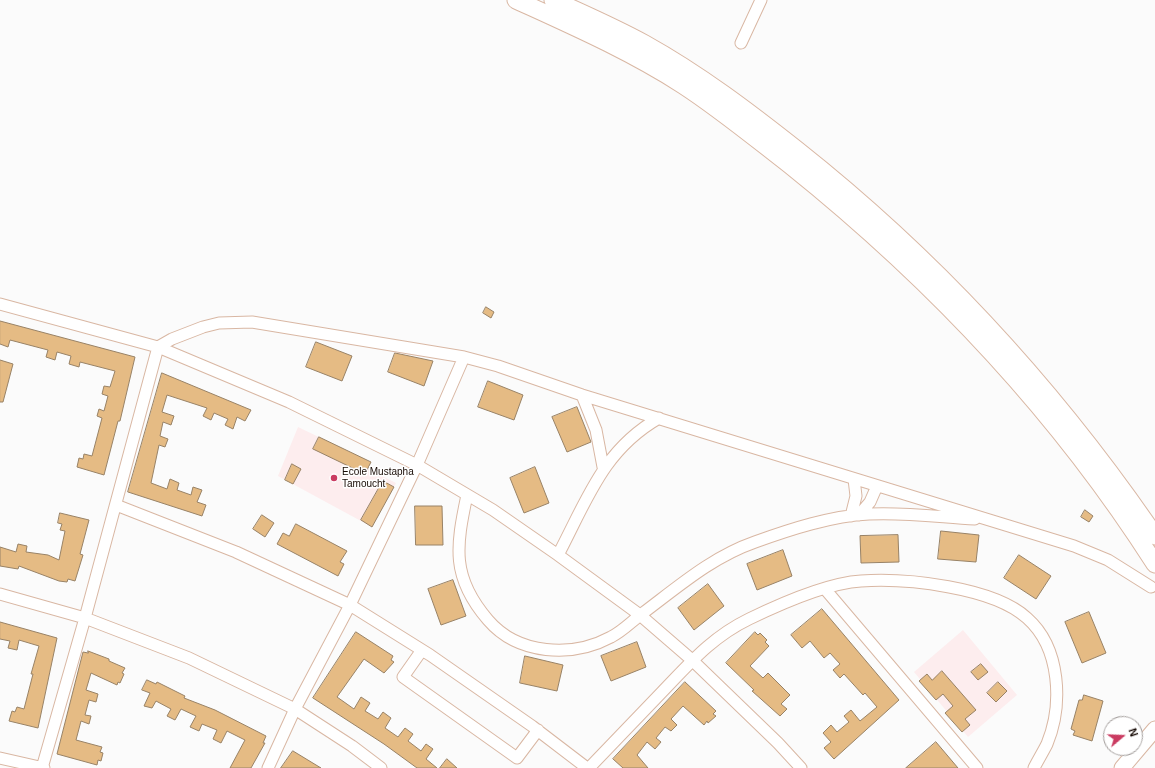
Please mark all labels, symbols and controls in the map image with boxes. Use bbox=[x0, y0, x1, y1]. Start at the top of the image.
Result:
place label: Ecole Mustapha Tamoucht bbox=[342, 466, 414, 490]
marker: Ecole Mustapha Tamoucht bbox=[329, 473, 339, 483]
north arrow bbox=[1103, 716, 1143, 756]
text: N bbox=[1126, 727, 1140, 738]

